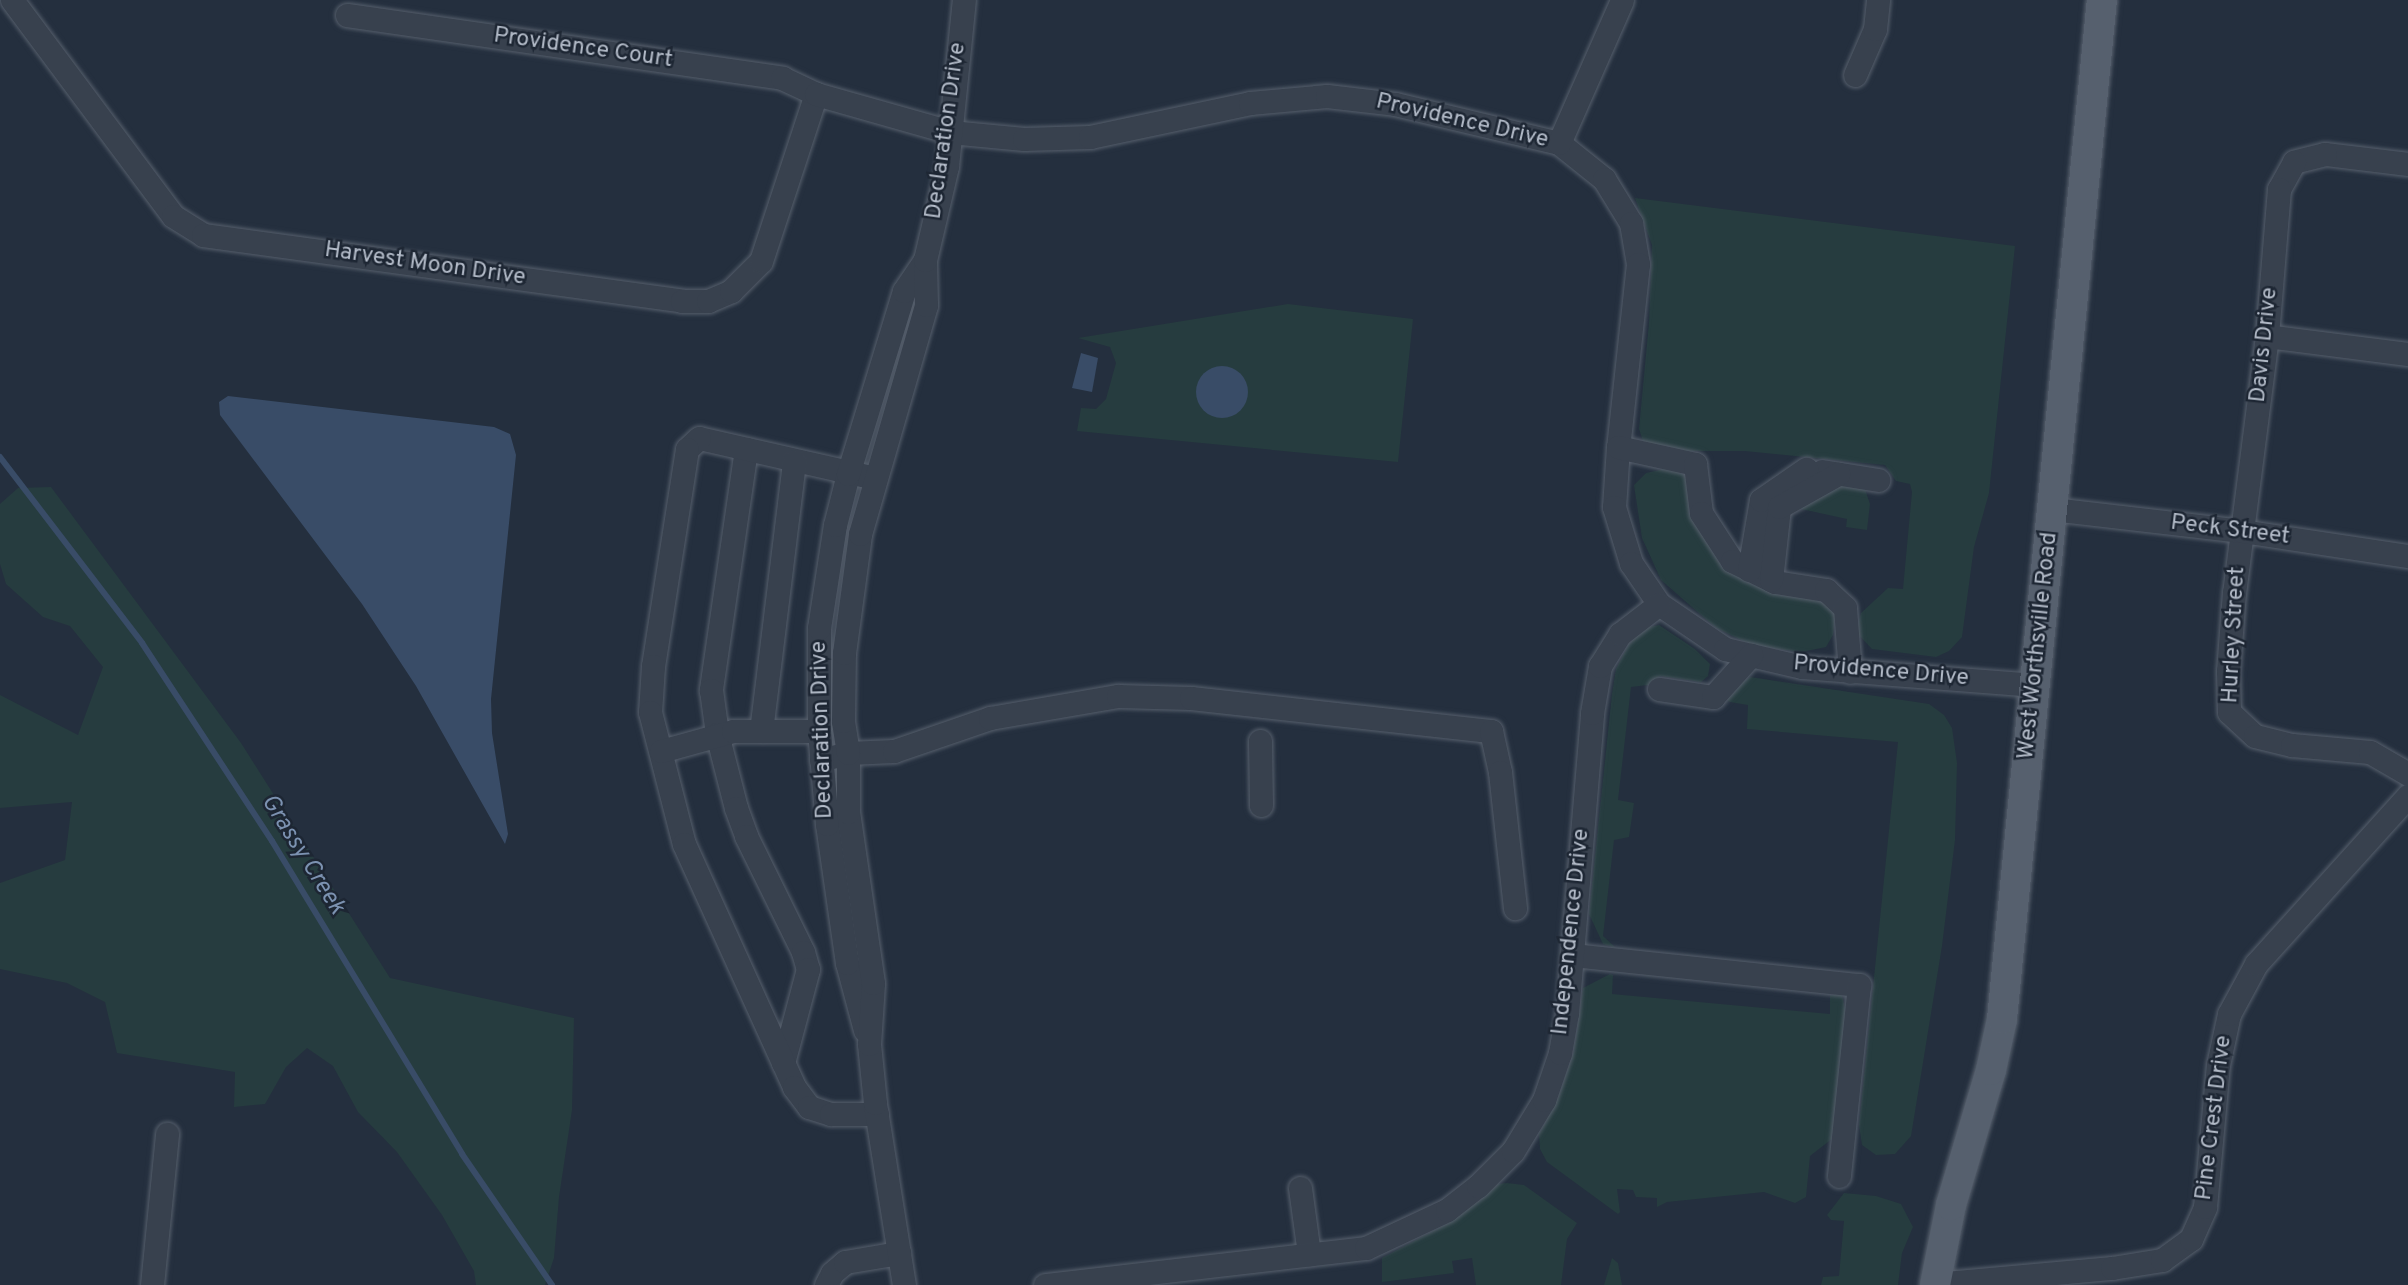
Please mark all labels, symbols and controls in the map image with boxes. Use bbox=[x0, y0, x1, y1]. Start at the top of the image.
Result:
street label: Providence Court bbox=[492, 23, 674, 75]
street label: Declaration Drive bbox=[921, 41, 973, 221]
street label: Providence Drive bbox=[1373, 89, 1551, 155]
street label: Harvest Moon Drive bbox=[323, 237, 527, 293]
street label: Davis Drive bbox=[2245, 286, 2285, 404]
street label: Peck Street bbox=[2169, 510, 2291, 552]
street label: West Worthsville Road bbox=[2013, 531, 2065, 761]
street label: Hurley Street bbox=[2218, 566, 2252, 704]
street label: Declaration Drive bbox=[806, 641, 840, 819]
street label: Providence Drive bbox=[1792, 651, 1970, 693]
water label: Grassy Creek bbox=[254, 790, 350, 920]
street label: Independence Drive bbox=[1547, 827, 1597, 1037]
street label: Pine Crest Drive bbox=[2191, 1034, 2239, 1202]

